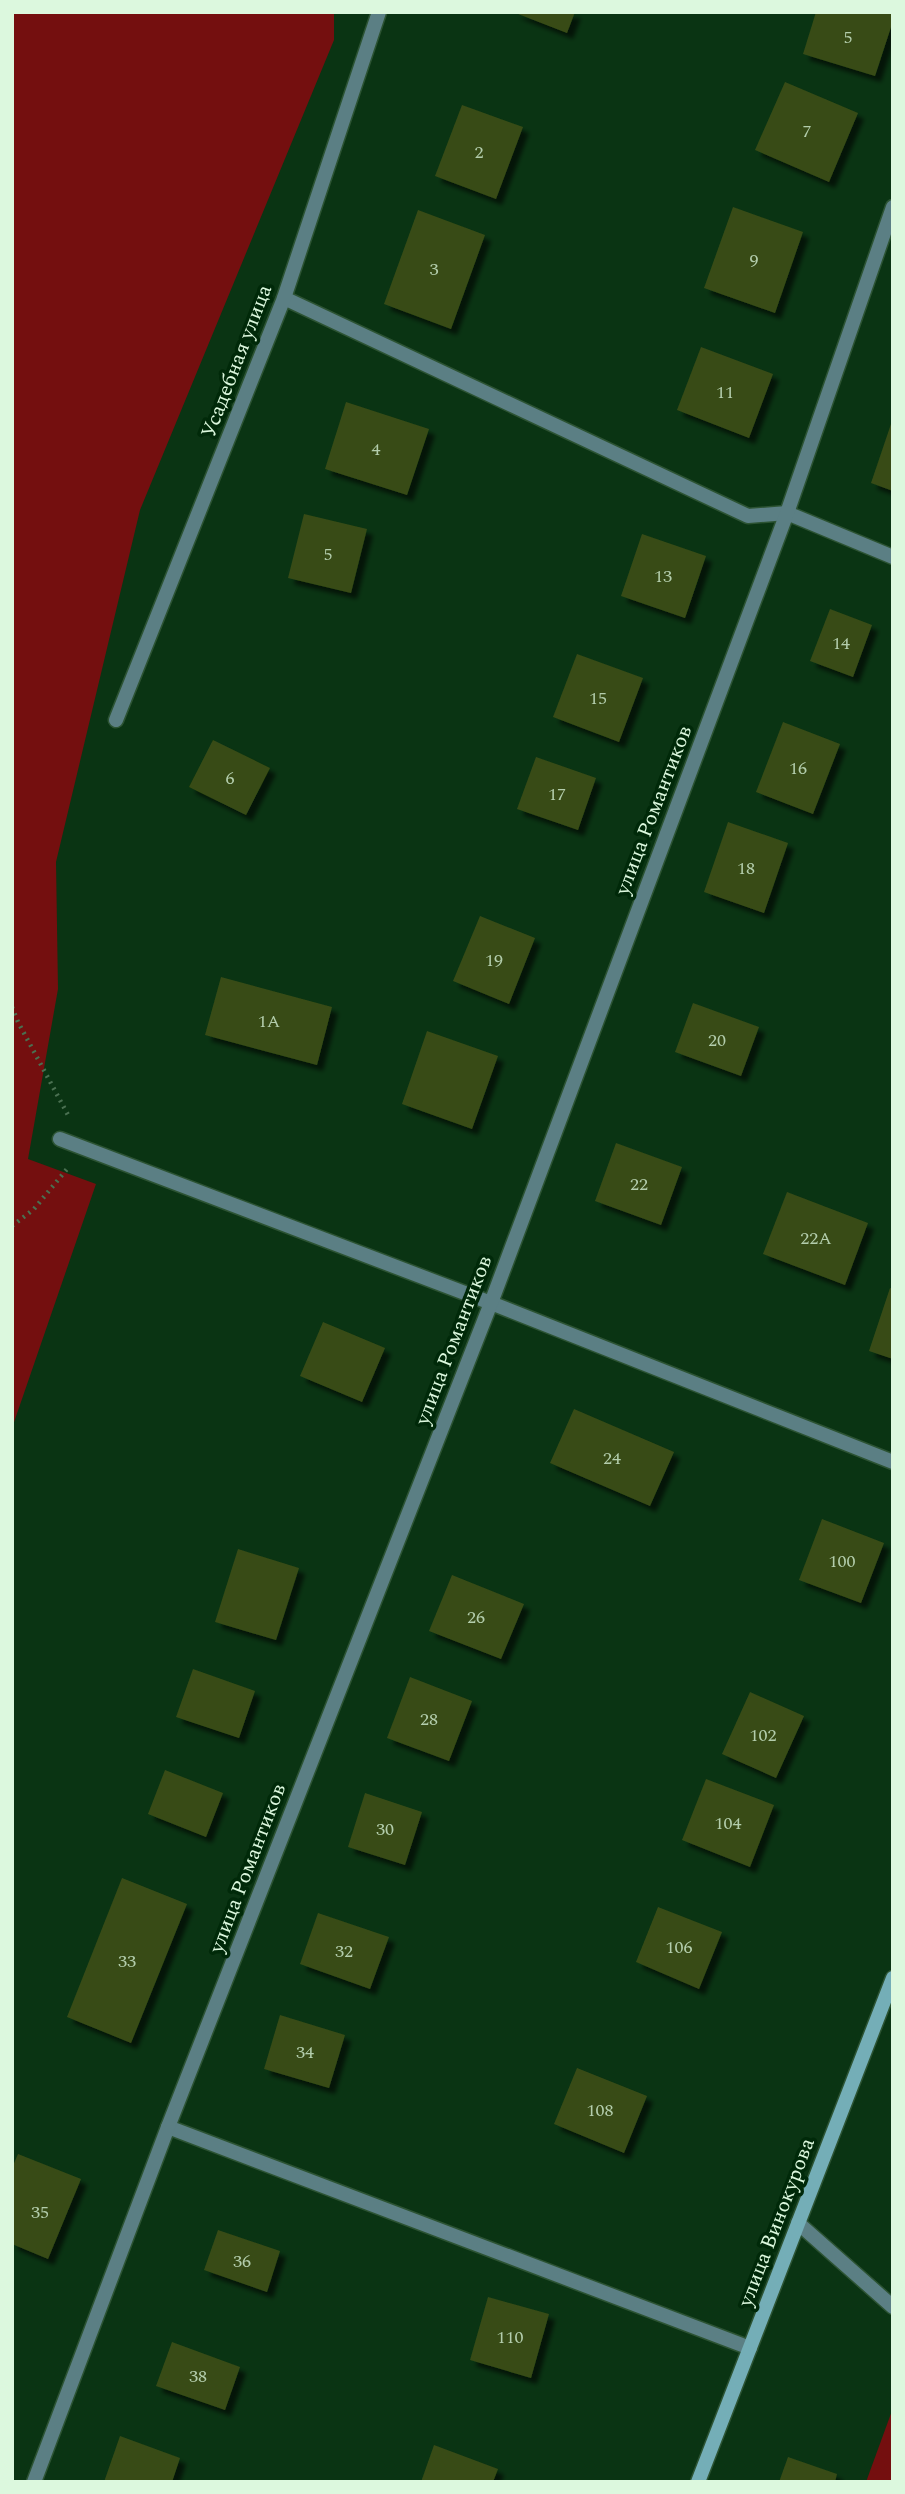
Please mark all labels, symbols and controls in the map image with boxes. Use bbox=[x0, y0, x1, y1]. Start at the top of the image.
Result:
house number: 5 bbox=[844, 24, 853, 51]
house number: 7 bbox=[803, 118, 812, 145]
house number: 2 bbox=[475, 139, 484, 166]
house number: 9 bbox=[750, 247, 759, 274]
house number: 3 bbox=[430, 256, 439, 283]
street label: Усадебная улица bbox=[193, 279, 281, 443]
house number: 11 bbox=[716, 379, 734, 406]
house number: 4 bbox=[372, 436, 381, 463]
house number: 5 bbox=[324, 541, 333, 568]
house number: 13 bbox=[654, 563, 672, 590]
house number: 14 bbox=[832, 630, 850, 657]
house number: 15 bbox=[589, 685, 607, 712]
street label: улица Романтиков bbox=[607, 721, 701, 901]
house number: 16 bbox=[789, 755, 807, 782]
house number: 6 bbox=[226, 765, 235, 792]
house number: 17 bbox=[548, 781, 566, 808]
house number: 18 bbox=[737, 855, 755, 882]
house number: 19 bbox=[485, 947, 503, 974]
house number: 1А bbox=[258, 1008, 280, 1035]
house number: 20 bbox=[708, 1027, 726, 1054]
house number: 22 bbox=[630, 1171, 648, 1198]
house number: 22А bbox=[800, 1225, 832, 1252]
street label: улица Романтиков bbox=[407, 1251, 501, 1431]
house number: 24 bbox=[603, 1445, 621, 1472]
house number: 100 bbox=[829, 1548, 856, 1575]
house number: 26 bbox=[467, 1604, 485, 1631]
house number: 28 bbox=[420, 1706, 438, 1733]
house number: 102 bbox=[750, 1722, 777, 1749]
street label: улица Романтиков bbox=[201, 1779, 295, 1959]
house number: 104 bbox=[715, 1810, 742, 1837]
house number: 30 bbox=[376, 1816, 394, 1843]
house number: 106 bbox=[666, 1934, 693, 1961]
house number: 32 bbox=[335, 1938, 353, 1965]
house number: 33 bbox=[118, 1948, 136, 1975]
house number: 34 bbox=[296, 2039, 314, 2066]
house number: 108 bbox=[587, 2097, 614, 2124]
street label: улица Винокурова bbox=[730, 2133, 824, 2312]
house number: 35 bbox=[31, 2199, 49, 2226]
house number: 36 bbox=[233, 2248, 251, 2275]
house number: 110 bbox=[497, 2324, 524, 2351]
house number: 38 bbox=[189, 2363, 207, 2390]

